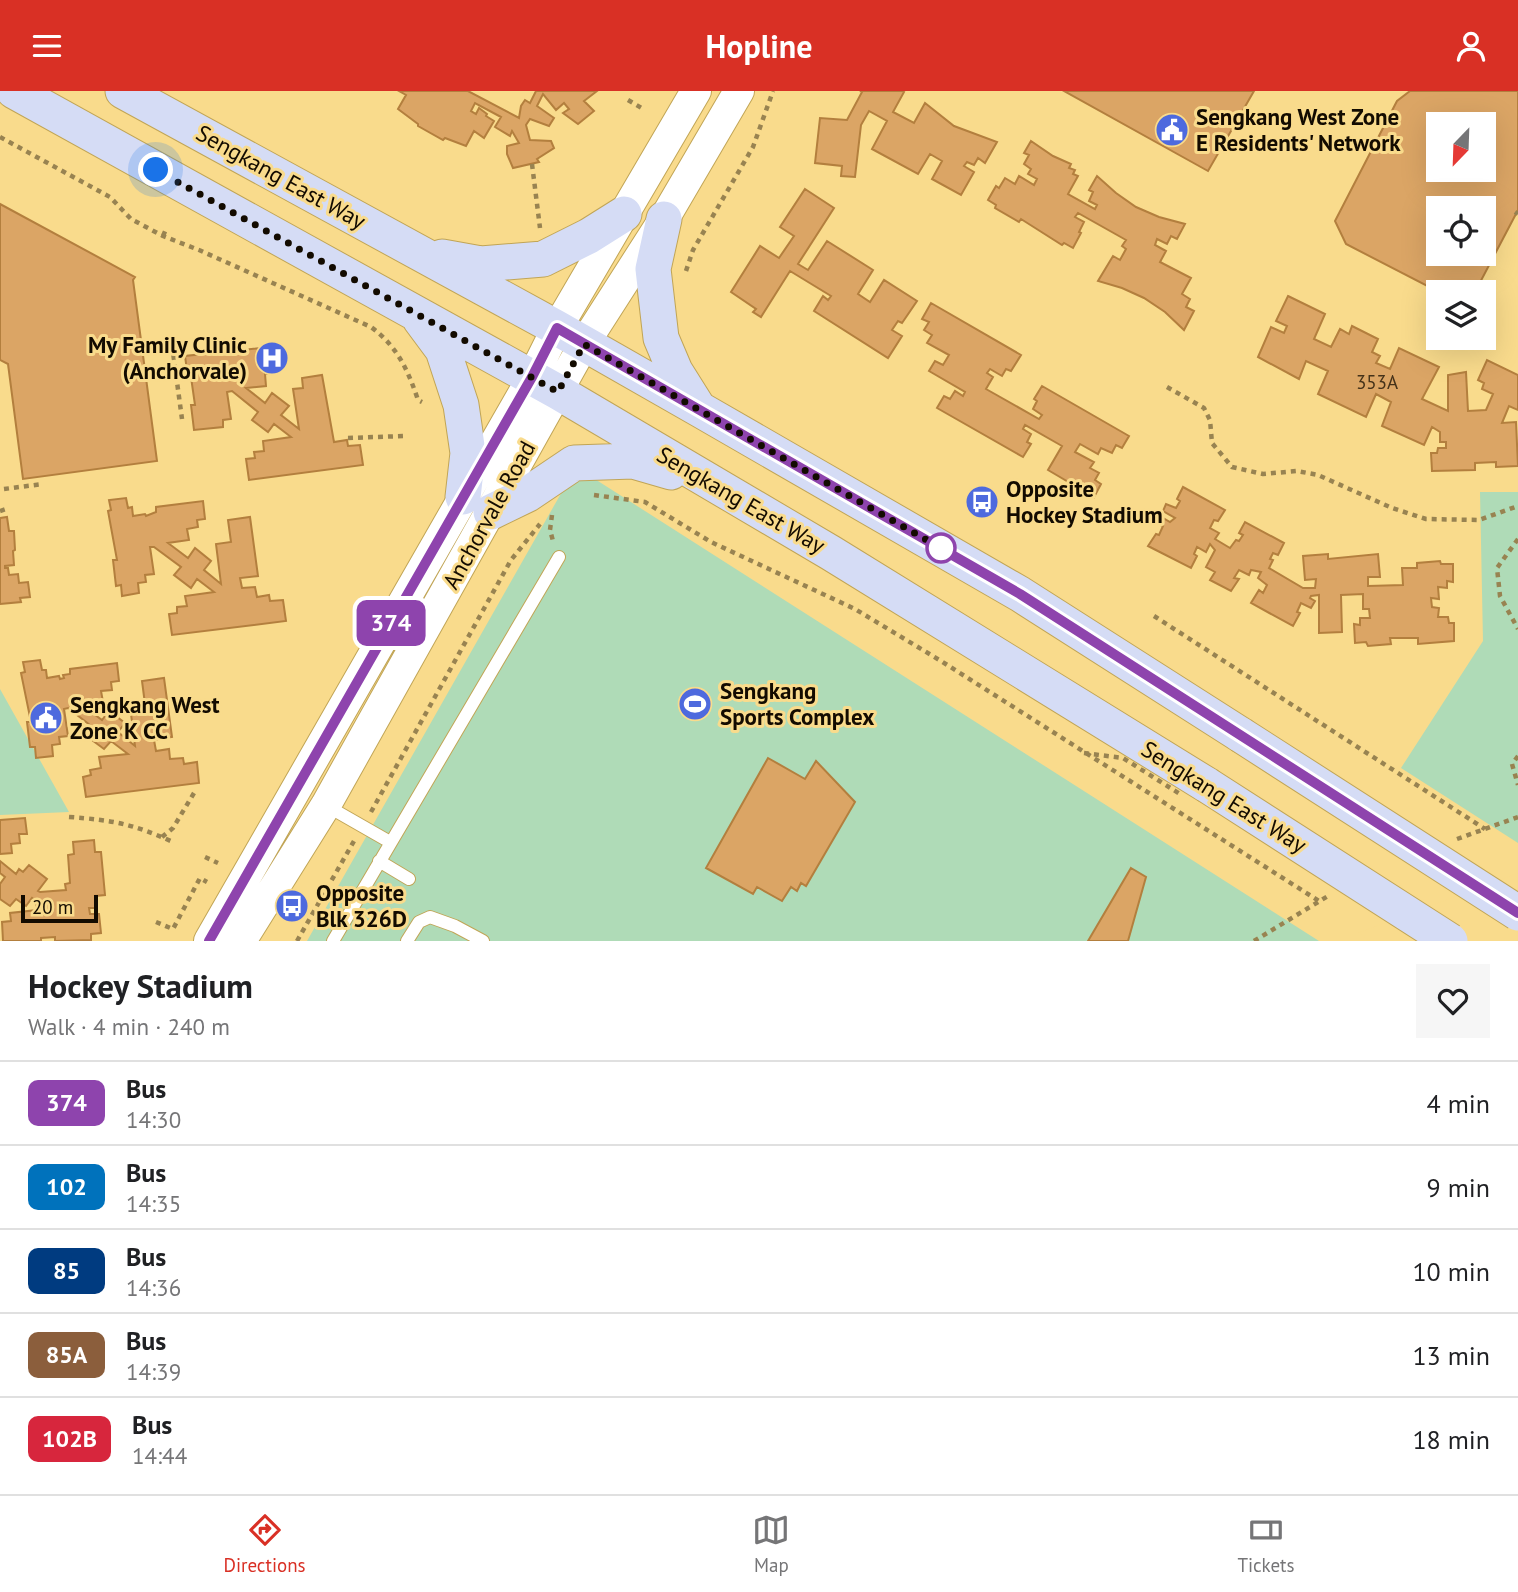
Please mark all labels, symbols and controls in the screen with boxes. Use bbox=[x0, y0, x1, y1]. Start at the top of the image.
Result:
text: Hopline bbox=[705, 25, 813, 67]
icon: menu bbox=[28, 27, 66, 65]
icon: person bbox=[1452, 27, 1490, 65]
place label: Sengkang West Zone E Residents' Network bbox=[1196, 102, 1401, 157]
public building icon: Sengkang West Zone E Residents' Network bbox=[1153, 111, 1191, 149]
north arrow bbox=[1426, 112, 1496, 182]
map controls bbox=[1426, 112, 1496, 350]
street label: Sengkang East Way bbox=[191, 118, 371, 235]
your location bbox=[138, 152, 173, 187]
button: locate bbox=[1426, 196, 1496, 266]
button: layers bbox=[1426, 280, 1496, 350]
place label: My Family Clinic (Anchorvale) bbox=[88, 330, 247, 385]
hospital icon: My Family Clinic (Anchorvale) bbox=[253, 339, 291, 377]
house number: 353A bbox=[1356, 370, 1398, 394]
street label: Anchorvale Road bbox=[436, 436, 541, 594]
street label: Sengkang East Way bbox=[652, 440, 831, 560]
place label: Opposite Hockey Stadium bbox=[1006, 474, 1163, 529]
bus stop icon: Opposite Hockey Stadium bbox=[963, 483, 1001, 521]
unlabelled marker bbox=[926, 533, 956, 563]
line badge: 374 bbox=[351, 600, 431, 646]
text: 374 bbox=[371, 607, 411, 638]
place label: Sengkang Sports Complex bbox=[720, 676, 874, 731]
sports icon: Sengkang Sports Complex bbox=[676, 685, 714, 723]
place label: Sengkang West Zone K CC bbox=[70, 690, 220, 745]
public building icon: Sengkang West Zone K CC bbox=[27, 699, 65, 737]
street label: Sengkang East Way bbox=[1136, 734, 1313, 859]
place label: Opposite Blk 326D bbox=[316, 878, 407, 933]
bus stop icon: Opposite Blk 326D bbox=[273, 887, 311, 925]
scale bar bbox=[21, 892, 98, 924]
text: 20 m bbox=[32, 895, 73, 919]
text: Hockey Stadium bbox=[28, 964, 253, 1007]
button: heart bbox=[1416, 964, 1490, 1038]
text: Walk · 4 min · 240 m bbox=[28, 1012, 230, 1041]
text: Bus bbox=[126, 1072, 166, 1105]
text: 374 bbox=[46, 1087, 87, 1118]
text: 4 min bbox=[1427, 1087, 1490, 1120]
text: 14:30 bbox=[126, 1105, 181, 1134]
text: Bus bbox=[126, 1156, 166, 1189]
text: 102 bbox=[46, 1171, 87, 1202]
text: 9 min bbox=[1427, 1171, 1490, 1204]
text: 14:35 bbox=[126, 1189, 181, 1218]
text: Bus bbox=[126, 1240, 166, 1273]
text: 85 bbox=[53, 1255, 80, 1286]
text: 10 min bbox=[1412, 1255, 1490, 1288]
text: 14:36 bbox=[126, 1273, 181, 1302]
text: Bus bbox=[126, 1324, 166, 1357]
text: 85A bbox=[46, 1339, 87, 1370]
text: 13 min bbox=[1412, 1339, 1490, 1372]
text: 14:39 bbox=[126, 1357, 181, 1386]
text: Bus bbox=[132, 1408, 172, 1441]
text: 102B bbox=[42, 1423, 97, 1454]
text: 18 min bbox=[1412, 1423, 1490, 1456]
text: 14:44 bbox=[132, 1441, 187, 1470]
tab: Directions bbox=[223, 1511, 306, 1577]
tab: Map bbox=[752, 1511, 790, 1577]
tab: Tickets bbox=[1237, 1511, 1295, 1577]

